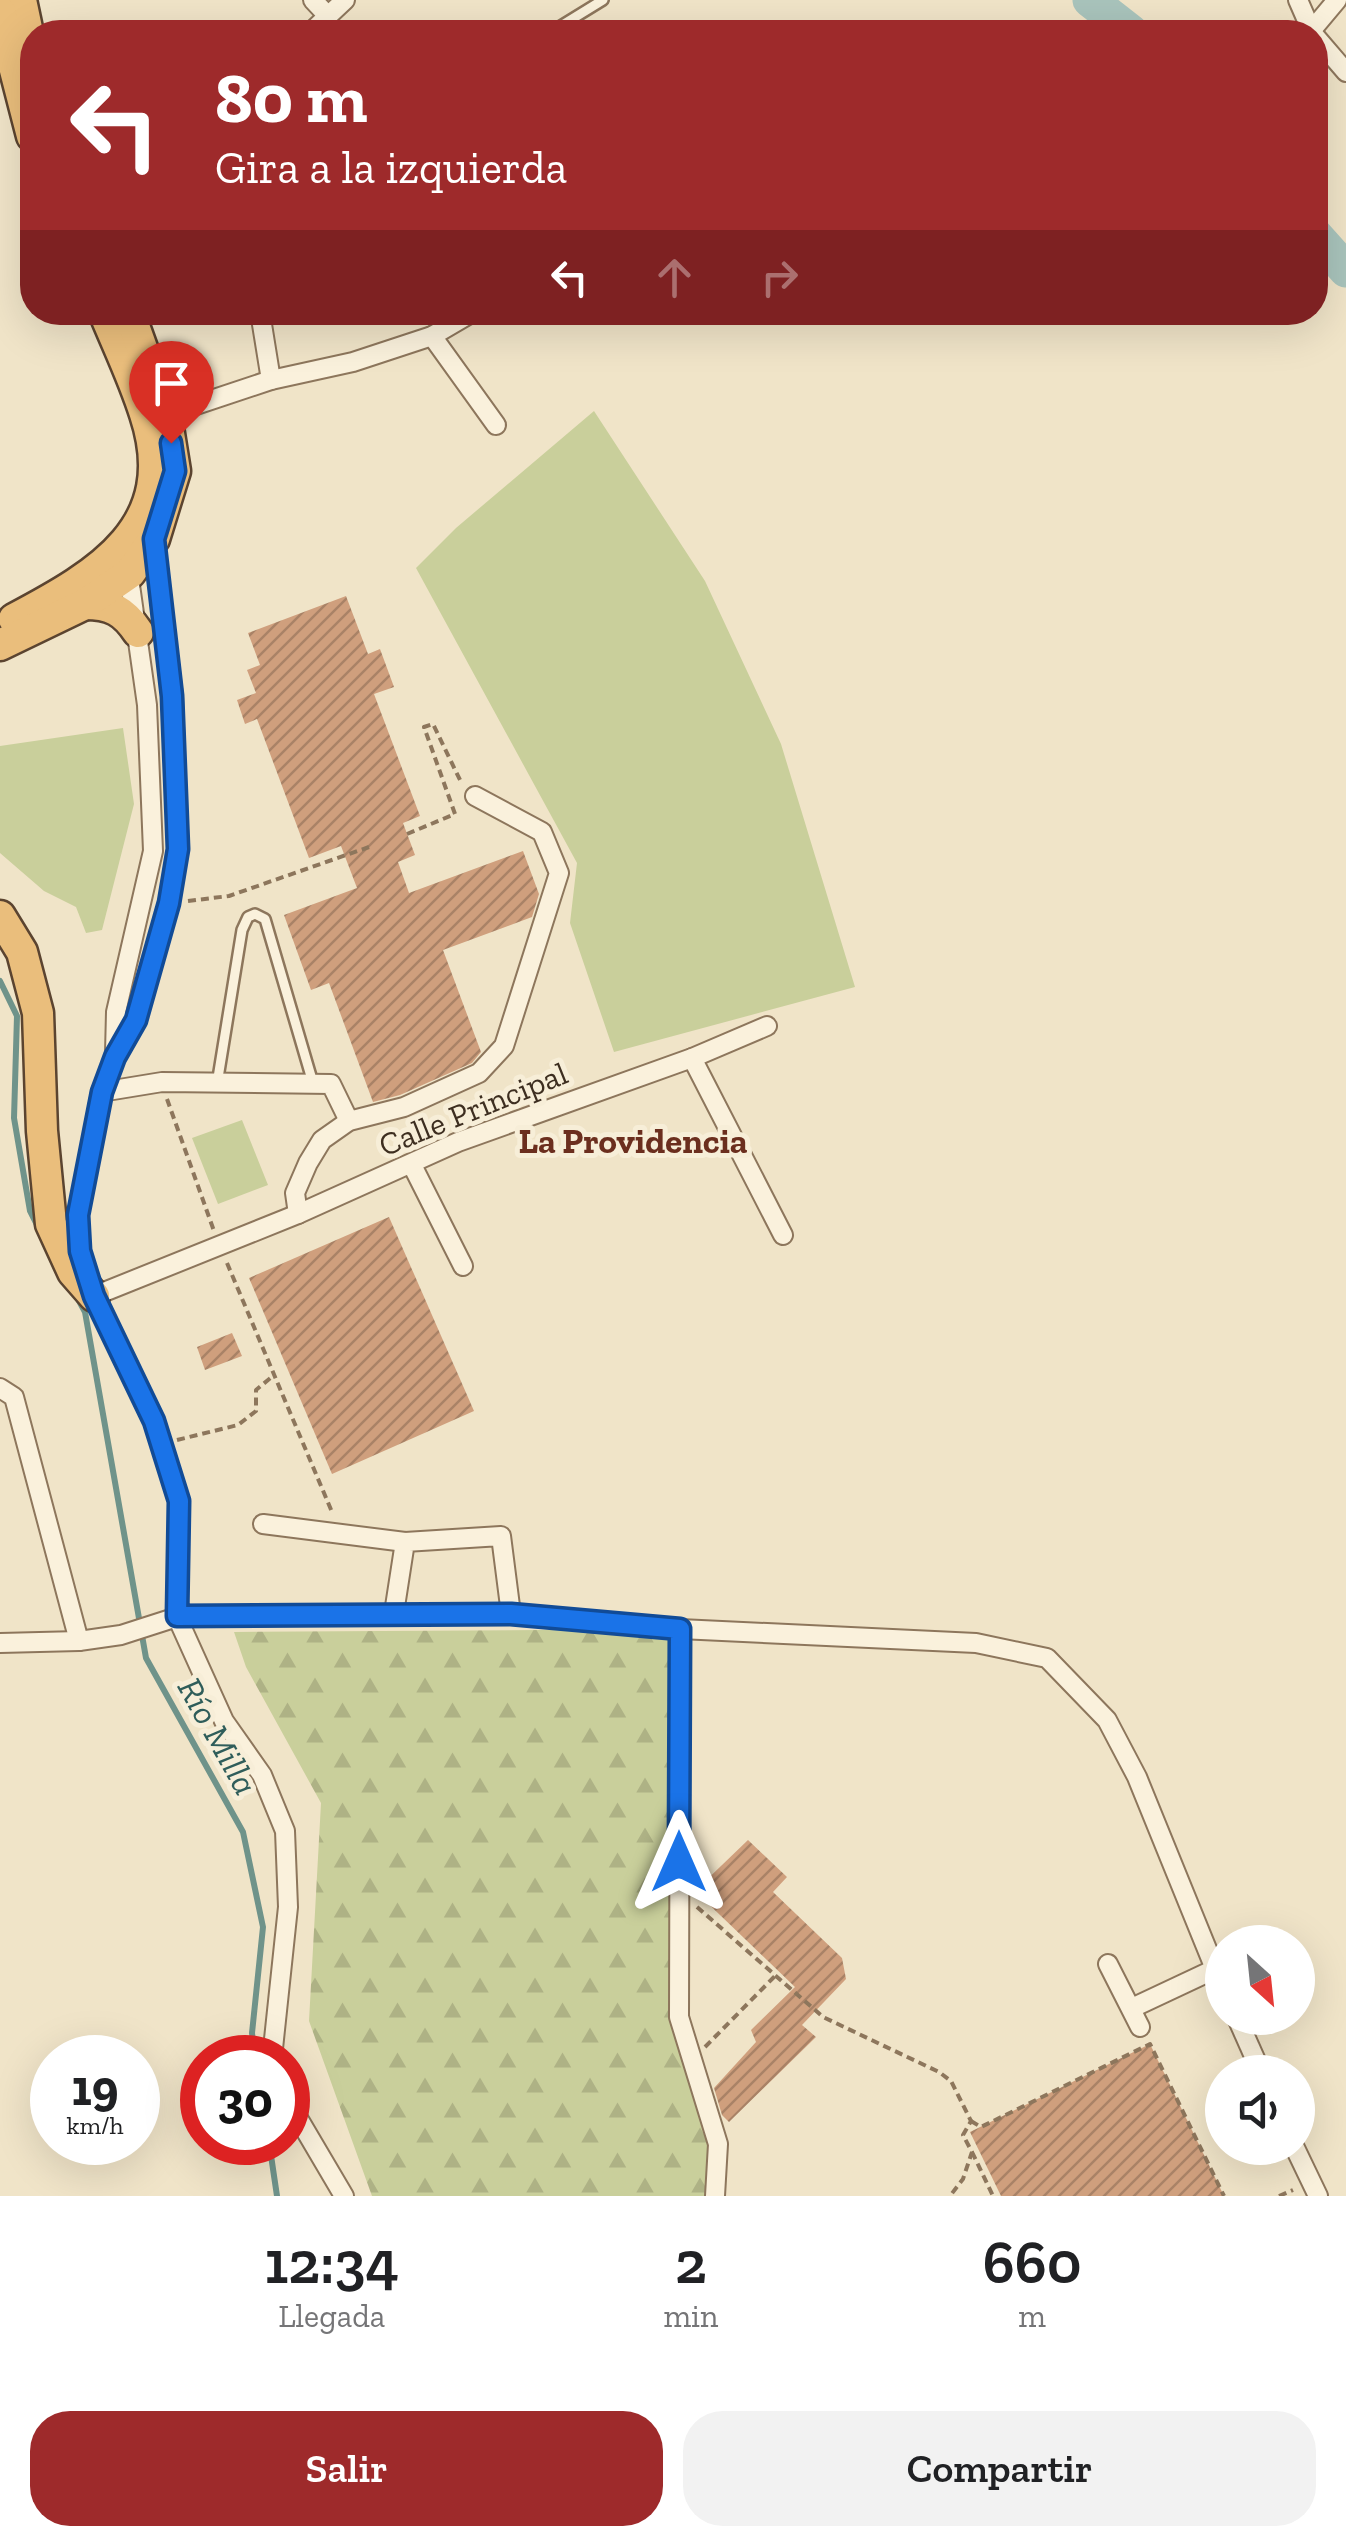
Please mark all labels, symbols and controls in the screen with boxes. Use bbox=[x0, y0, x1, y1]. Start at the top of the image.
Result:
text: 80 m bbox=[215, 56, 367, 140]
icon: left bbox=[50, 60, 180, 190]
text: Gira a la izquierda bbox=[215, 141, 567, 195]
icon: left bbox=[542, 250, 597, 305]
icon: ahead bbox=[647, 250, 702, 305]
icon: right bbox=[752, 250, 807, 305]
pin bbox=[129, 341, 214, 444]
icon: arrive bbox=[144, 356, 199, 411]
street label: Calle Principal bbox=[373, 1054, 573, 1164]
district label: La Providencia bbox=[518, 1120, 748, 1162]
water label: Río Milla bbox=[169, 1670, 267, 1802]
position arrow bbox=[627, 1810, 731, 1914]
north arrow bbox=[1205, 1925, 1315, 2035]
map controls bbox=[1205, 1925, 1315, 2165]
speed limit sign: 30 bbox=[180, 2035, 310, 2165]
button: sound bbox=[1205, 2055, 1315, 2165]
text: 19 bbox=[72, 2058, 118, 2118]
text: km/h bbox=[66, 2110, 124, 2140]
text: 12:34 bbox=[265, 2226, 399, 2298]
text: 2 bbox=[675, 2226, 707, 2298]
text: 660 bbox=[983, 2226, 1081, 2298]
text: Llegada bbox=[278, 2297, 385, 2335]
text: min bbox=[663, 2297, 718, 2335]
text: m bbox=[1018, 2297, 1046, 2335]
button: Salir bbox=[30, 2411, 663, 2526]
button: Compartir bbox=[683, 2411, 1316, 2526]

